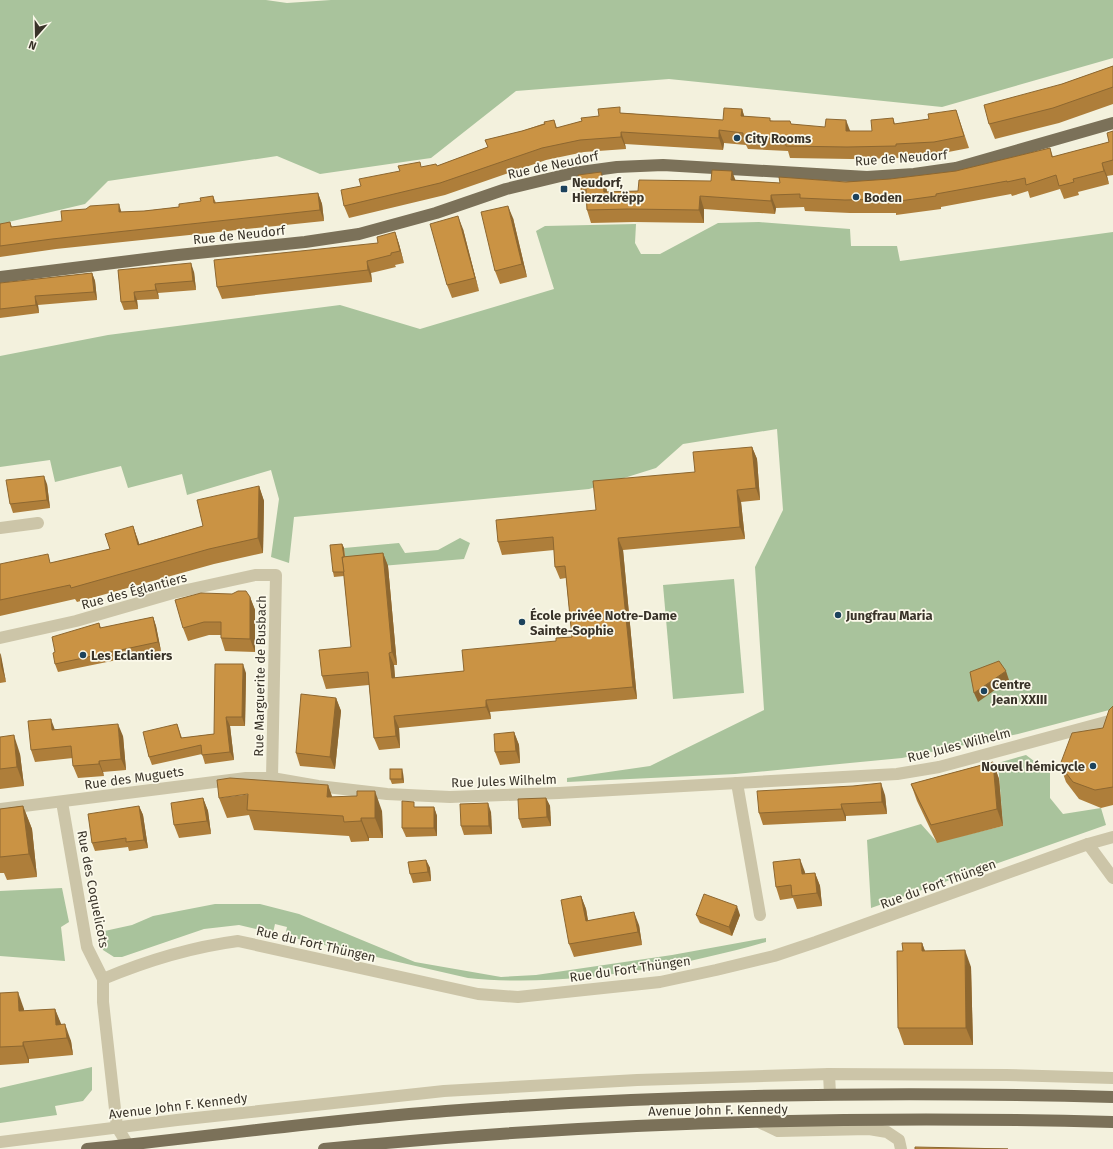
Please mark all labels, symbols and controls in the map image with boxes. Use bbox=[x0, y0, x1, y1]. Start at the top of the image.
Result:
north arrow bbox=[16, 16, 56, 56]
text: N bbox=[27, 38, 38, 52]
place label: City Rooms bbox=[745, 131, 812, 146]
marker: City Rooms bbox=[732, 133, 742, 143]
street label: Rue de Neudorf bbox=[854, 147, 949, 169]
street label: Rue de Neudorf bbox=[506, 148, 601, 182]
place label: Neudorf, Hierzekrëpp bbox=[572, 175, 645, 205]
marker: Neudorf, Hierzekrëpp bbox=[559, 184, 569, 194]
place label: Boden bbox=[864, 190, 902, 205]
marker: Boden bbox=[851, 192, 861, 202]
street label: Rue de Neudorf bbox=[192, 223, 287, 247]
street label: Rue des Églantiers bbox=[80, 570, 188, 612]
street label: Rue Marguerite de Busbach bbox=[251, 595, 269, 757]
place label: École privée Notre-Dame Sainte-Sophie bbox=[530, 607, 677, 638]
place label: Jungfrau Maria bbox=[845, 608, 933, 623]
marker: Jungfrau Maria bbox=[833, 610, 843, 620]
marker: École privée Notre-Dame Sainte-Sophie bbox=[517, 617, 527, 627]
place label: Les Eclantiers bbox=[91, 648, 173, 663]
marker: Les Eclantiers bbox=[78, 650, 88, 660]
place label: Centre Jean XXIII bbox=[991, 677, 1047, 707]
marker: Centre Jean XXIII bbox=[979, 686, 989, 696]
street label: Rue Jules Wilhelm bbox=[906, 725, 1012, 765]
place label: Nouvel hémicycle bbox=[981, 759, 1085, 774]
marker: Nouvel hémicycle bbox=[1088, 761, 1098, 771]
street label: Rue des Muguets bbox=[83, 764, 185, 792]
street label: Rue Jules Wilhelm bbox=[451, 772, 557, 790]
street label: Rue des Coquelicots bbox=[74, 829, 112, 949]
street label: Rue du Fort Thüngen bbox=[878, 856, 998, 912]
street label: Rue du Fort Thüngen bbox=[255, 923, 377, 965]
street label: Rue du Fort Thüngen bbox=[568, 953, 692, 985]
street label: Avenue John F. Kennedy bbox=[108, 1090, 249, 1122]
street label: Avenue John F. Kennedy bbox=[648, 1101, 789, 1119]

